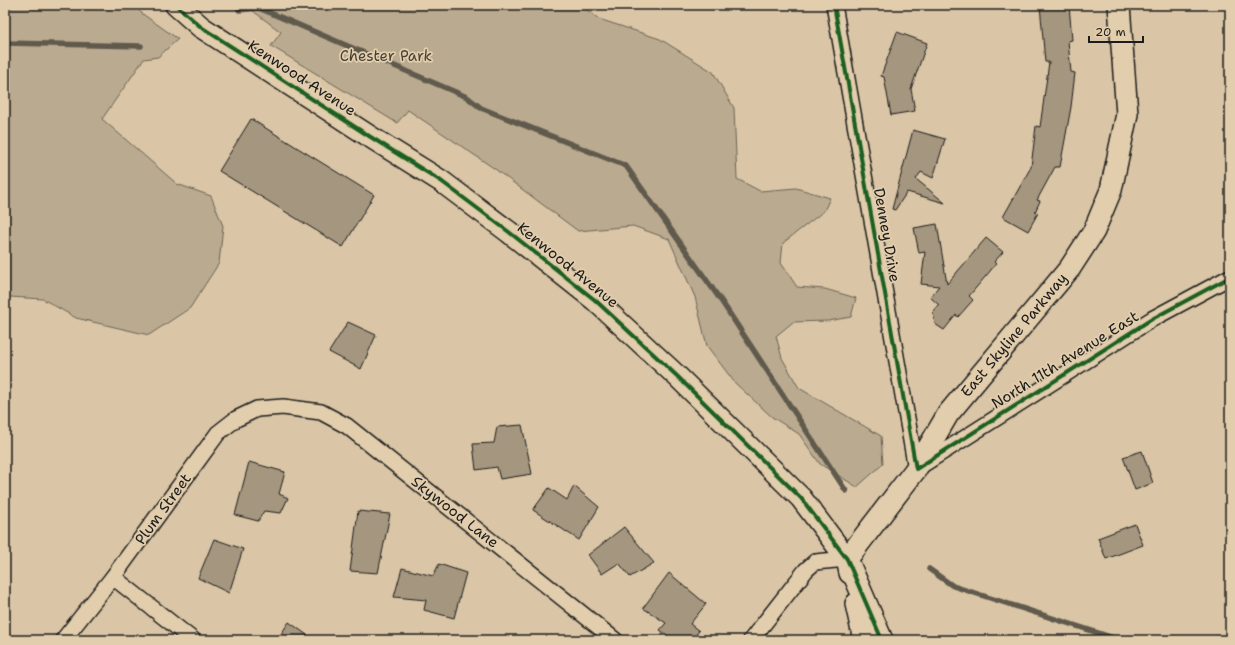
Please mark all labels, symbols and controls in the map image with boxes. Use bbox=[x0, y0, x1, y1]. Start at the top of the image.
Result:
scale bar bbox=[1089, 18, 1143, 44]
text: 20 m bbox=[1095, 24, 1126, 40]
street label: Kenwood Avenue bbox=[244, 36, 360, 120]
park label: Chester Park bbox=[340, 46, 432, 66]
street label: Denney Drive bbox=[869, 186, 905, 284]
street label: Kenwood Avenue bbox=[513, 218, 623, 312]
street label: East Skyline Parkway bbox=[956, 269, 1072, 401]
street label: North 11th Avenue East bbox=[988, 306, 1142, 414]
street label: Plum Street bbox=[130, 469, 196, 549]
street label: Skywood Lane bbox=[407, 472, 503, 552]

